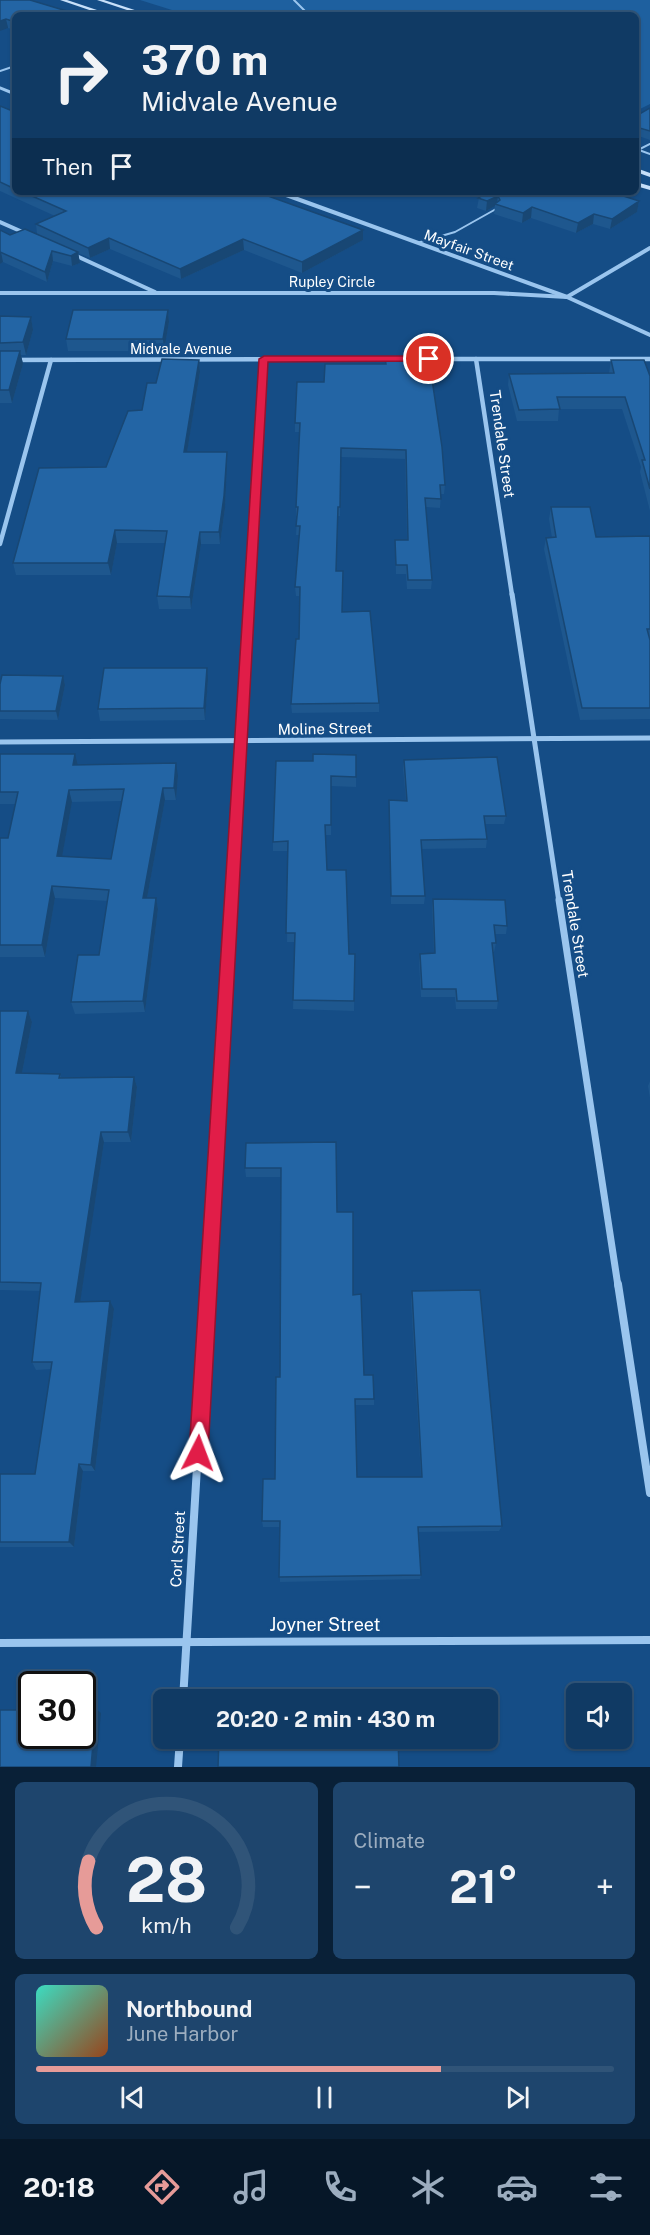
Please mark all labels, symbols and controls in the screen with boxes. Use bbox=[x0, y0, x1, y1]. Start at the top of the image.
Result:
text: 370 m bbox=[141, 35, 268, 84]
icon: right bbox=[42, 36, 120, 114]
text: Midvale Avenue bbox=[141, 85, 338, 117]
icon: arrive bbox=[105, 150, 138, 183]
text: Then bbox=[42, 154, 93, 180]
street label: Mayfair Street bbox=[422, 226, 516, 274]
street label: Rupley Circle bbox=[289, 274, 375, 290]
pin bbox=[403, 333, 454, 384]
street label: Midvale Avenue bbox=[130, 341, 232, 357]
icon: arrive bbox=[412, 342, 445, 375]
street label: Trendale Street bbox=[487, 389, 518, 499]
street label: Moline Street bbox=[278, 719, 373, 738]
street label: Trendale Street bbox=[559, 869, 592, 979]
position arrow bbox=[166, 1421, 230, 1485]
street label: Corl Street bbox=[167, 1510, 188, 1588]
street label: Joyner Street bbox=[269, 1614, 381, 1635]
speed limit sign: 30 bbox=[18, 1671, 96, 1749]
map controls bbox=[566, 1683, 632, 1749]
button: sound bbox=[566, 1683, 632, 1749]
text: 20:20 · 2 min · 430 m bbox=[216, 1706, 435, 1732]
text: Climate bbox=[354, 1829, 425, 1853]
text: 28 bbox=[126, 1843, 207, 1916]
text: 21° bbox=[449, 1860, 518, 1913]
text: − bbox=[354, 1868, 372, 1906]
text: + bbox=[596, 1868, 614, 1906]
text: km/h bbox=[141, 1913, 191, 1938]
text: Northbound bbox=[126, 1996, 252, 2022]
text: June Harbor bbox=[126, 2022, 238, 2046]
icon: previous bbox=[116, 2081, 149, 2114]
icon: pause bbox=[308, 2081, 341, 2114]
icon: next bbox=[501, 2081, 534, 2114]
icon: directions bbox=[141, 2166, 183, 2208]
icon: music bbox=[230, 2166, 272, 2208]
icon: phone bbox=[319, 2166, 361, 2208]
icon: climate bbox=[407, 2166, 449, 2208]
icon: car bbox=[496, 2166, 538, 2208]
icon: filters bbox=[585, 2166, 627, 2208]
text: 20:18 bbox=[23, 2171, 95, 2203]

